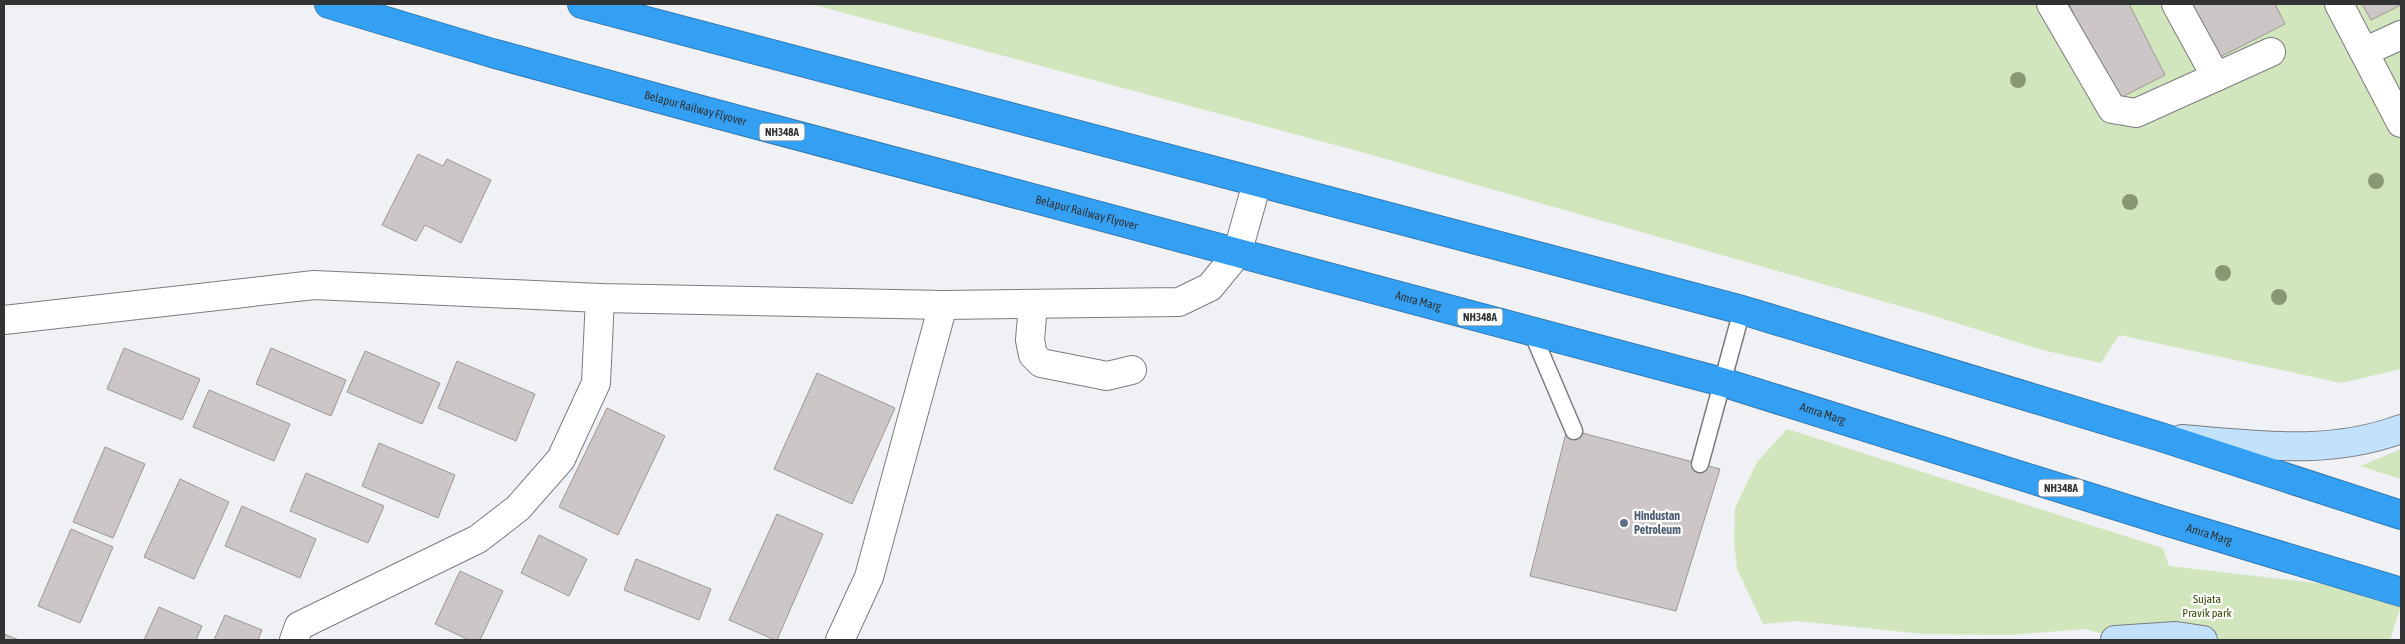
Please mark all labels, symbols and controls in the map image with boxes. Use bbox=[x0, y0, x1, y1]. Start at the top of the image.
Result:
street label: Belapur Railway Flyover bbox=[643, 88, 749, 129]
road number: NH348A bbox=[760, 124, 804, 140]
street label: Belapur Railway Flyover bbox=[1034, 192, 1140, 233]
street label: Amra Marg bbox=[1394, 288, 1444, 314]
road number: NH348A bbox=[1458, 308, 1502, 326]
street label: Amra Marg bbox=[1798, 400, 1848, 428]
road number: NH348A bbox=[2038, 479, 2084, 496]
place label: Hindustan Petroleum bbox=[1634, 509, 1681, 537]
marker: Hindustan Petroleum bbox=[1618, 517, 1630, 529]
street label: Amra Marg bbox=[2185, 521, 2235, 548]
park label: Sujata Pravik park bbox=[2182, 592, 2232, 620]

